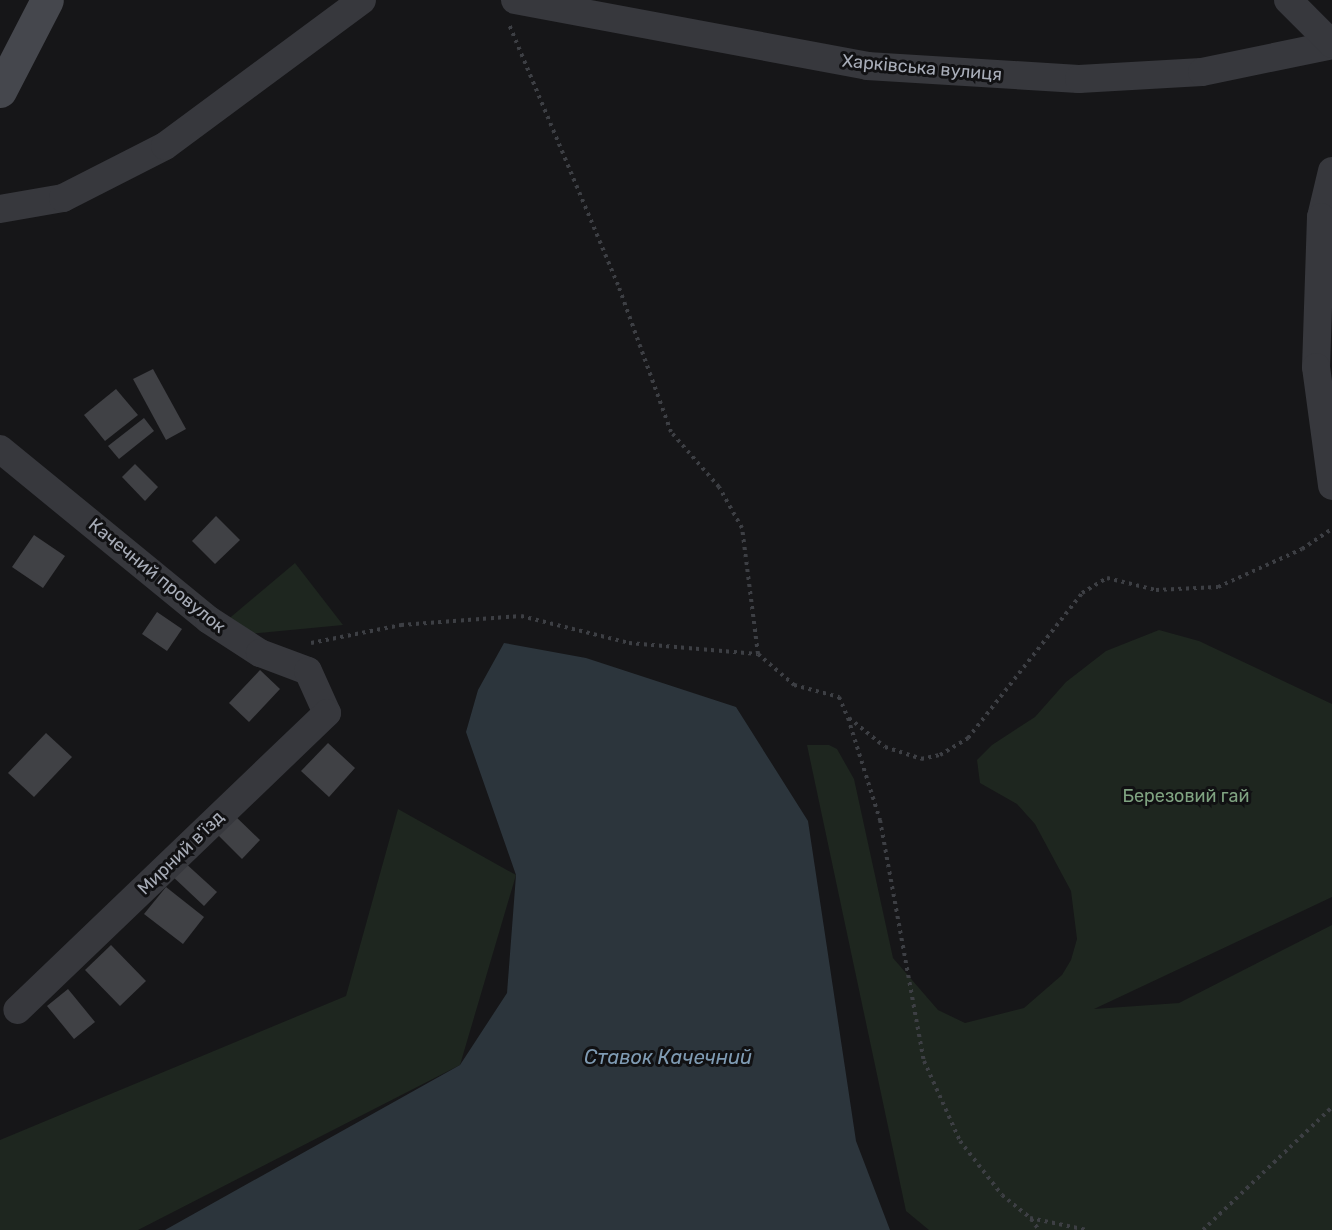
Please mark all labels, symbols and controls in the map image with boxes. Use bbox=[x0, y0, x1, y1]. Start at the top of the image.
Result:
street label: Харківська вулиця bbox=[841, 50, 1003, 86]
street label: Качечний провулок bbox=[84, 514, 230, 638]
park label: Березовий гай bbox=[1122, 785, 1250, 807]
street label: Мирний в'їзд bbox=[133, 806, 229, 900]
water label: Ставок Качечний bbox=[584, 1045, 752, 1069]

